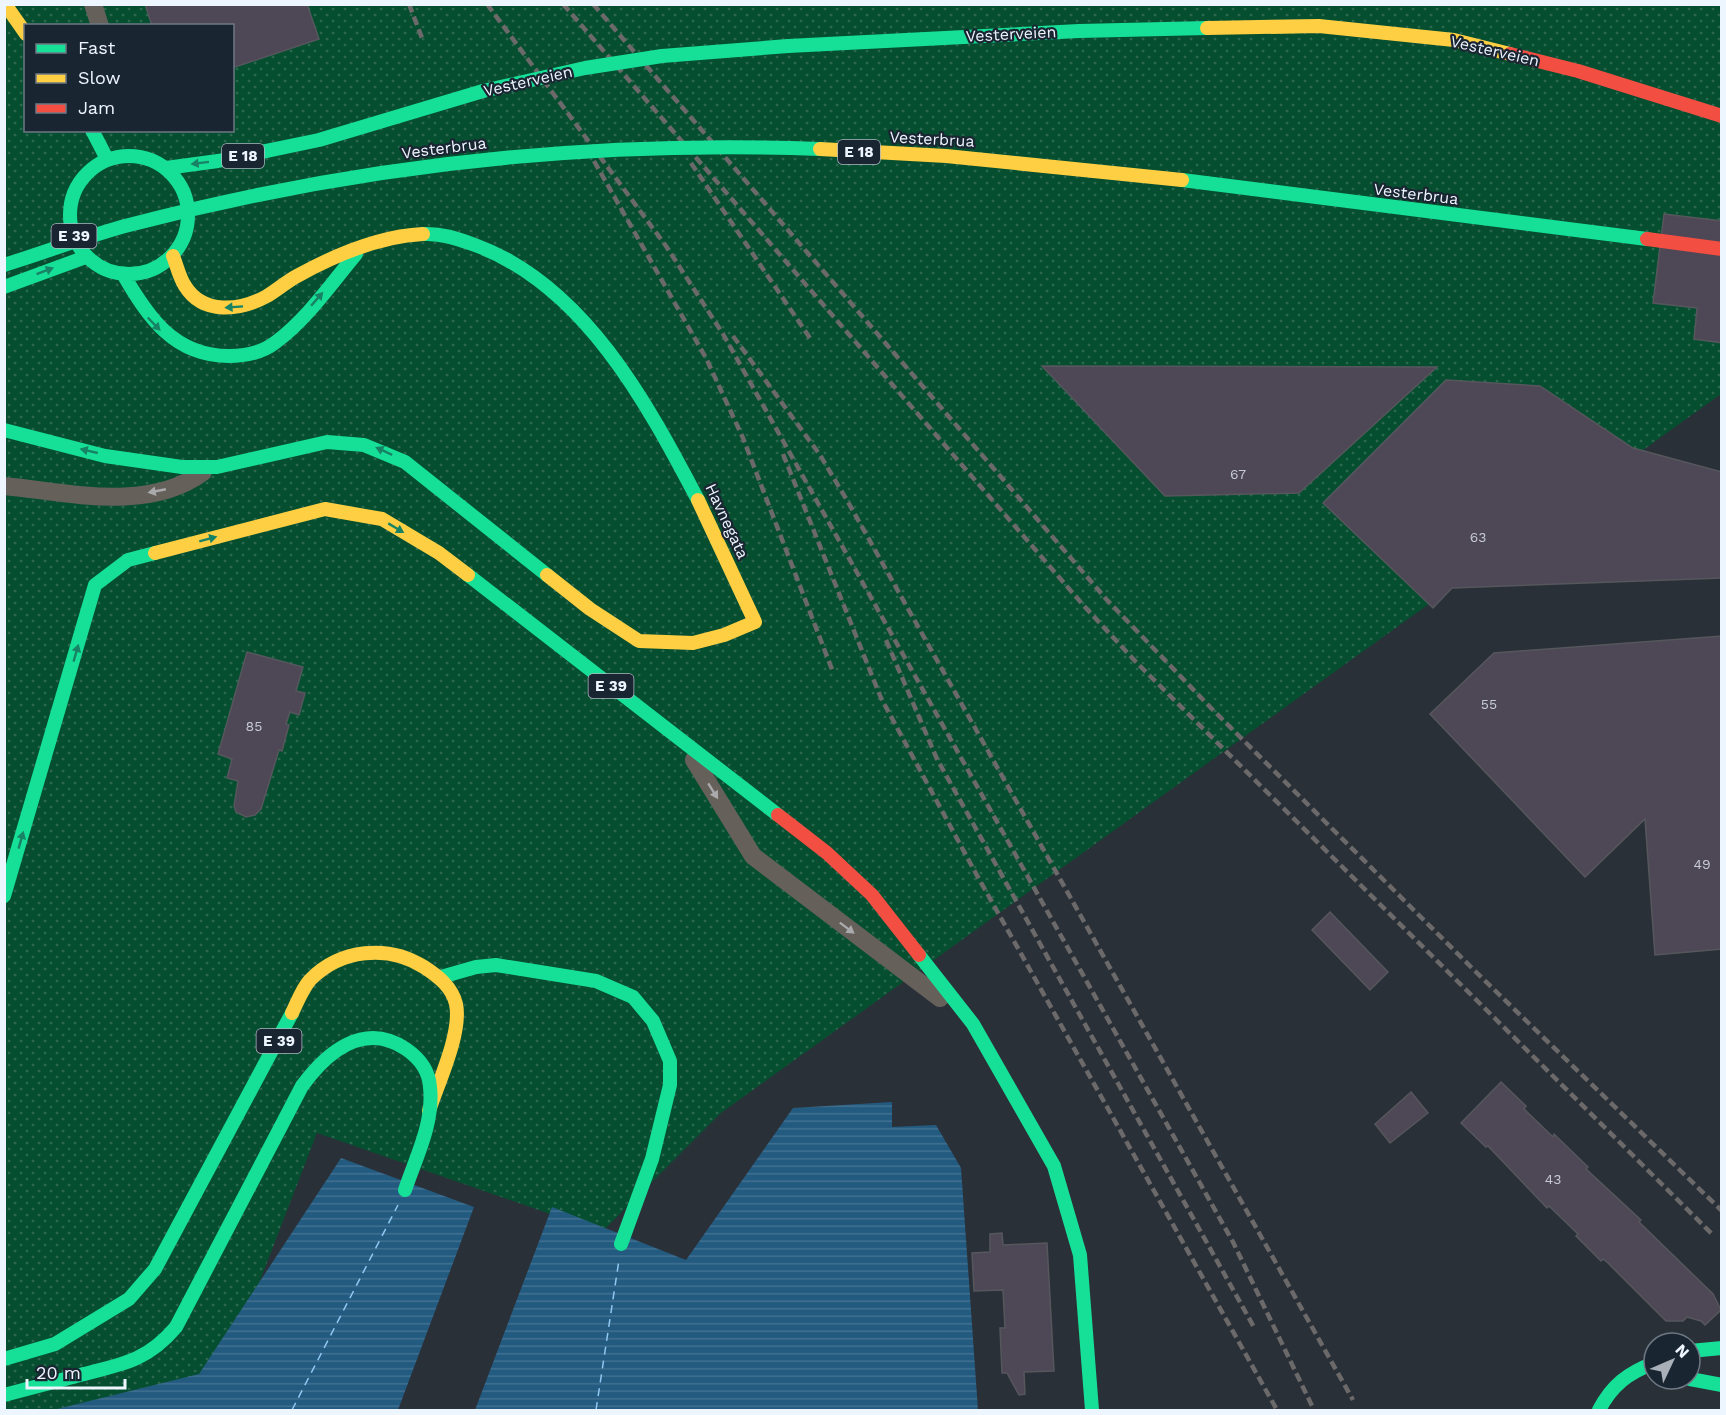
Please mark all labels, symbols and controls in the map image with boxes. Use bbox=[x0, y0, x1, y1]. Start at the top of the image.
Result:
street label: Vesterveien bbox=[965, 22, 1057, 46]
legend bbox=[24, 24, 234, 132]
street label: Vesterveien bbox=[1449, 32, 1541, 70]
text: Fast bbox=[78, 37, 116, 58]
street label: Vesterveien bbox=[482, 62, 574, 100]
text: Slow bbox=[78, 67, 121, 88]
text: Jam bbox=[78, 97, 115, 118]
street label: Vesterbrua bbox=[889, 127, 975, 151]
street label: Vesterbrua bbox=[401, 133, 487, 163]
road number: E 18 bbox=[838, 140, 880, 164]
road number: E 18 bbox=[222, 144, 264, 168]
one-way arrow bbox=[190, 159, 209, 168]
street label: Vesterbrua bbox=[1373, 179, 1459, 209]
road number: E 39 bbox=[52, 224, 97, 248]
one-way arrow bbox=[36, 266, 54, 276]
one-way arrow bbox=[311, 291, 324, 307]
one-way arrow bbox=[224, 303, 243, 312]
one-way arrow bbox=[147, 316, 161, 330]
one-way arrow bbox=[80, 445, 98, 455]
one-way arrow bbox=[376, 446, 393, 455]
house number: 67 bbox=[1230, 466, 1246, 482]
street label: Havnegata bbox=[701, 480, 753, 562]
one-way arrow bbox=[147, 487, 166, 496]
one-way arrow bbox=[388, 522, 404, 533]
house number: 63 bbox=[1470, 529, 1486, 545]
one-way arrow bbox=[200, 534, 218, 543]
one-way arrow bbox=[71, 644, 81, 662]
road number: E 39 bbox=[588, 674, 634, 698]
house number: 55 bbox=[1481, 696, 1497, 712]
house number: 85 bbox=[246, 718, 262, 734]
one-way arrow bbox=[707, 783, 718, 799]
one-way arrow bbox=[17, 831, 26, 849]
house number: 49 bbox=[1693, 856, 1711, 872]
one-way arrow bbox=[839, 921, 855, 934]
road number: E 39 bbox=[256, 1029, 302, 1053]
house number: 43 bbox=[1545, 1171, 1561, 1187]
north arrow bbox=[1642, 1331, 1702, 1391]
text: N bbox=[1671, 1340, 1693, 1362]
scale bar bbox=[27, 1352, 124, 1390]
text: 20 m bbox=[36, 1362, 81, 1383]

